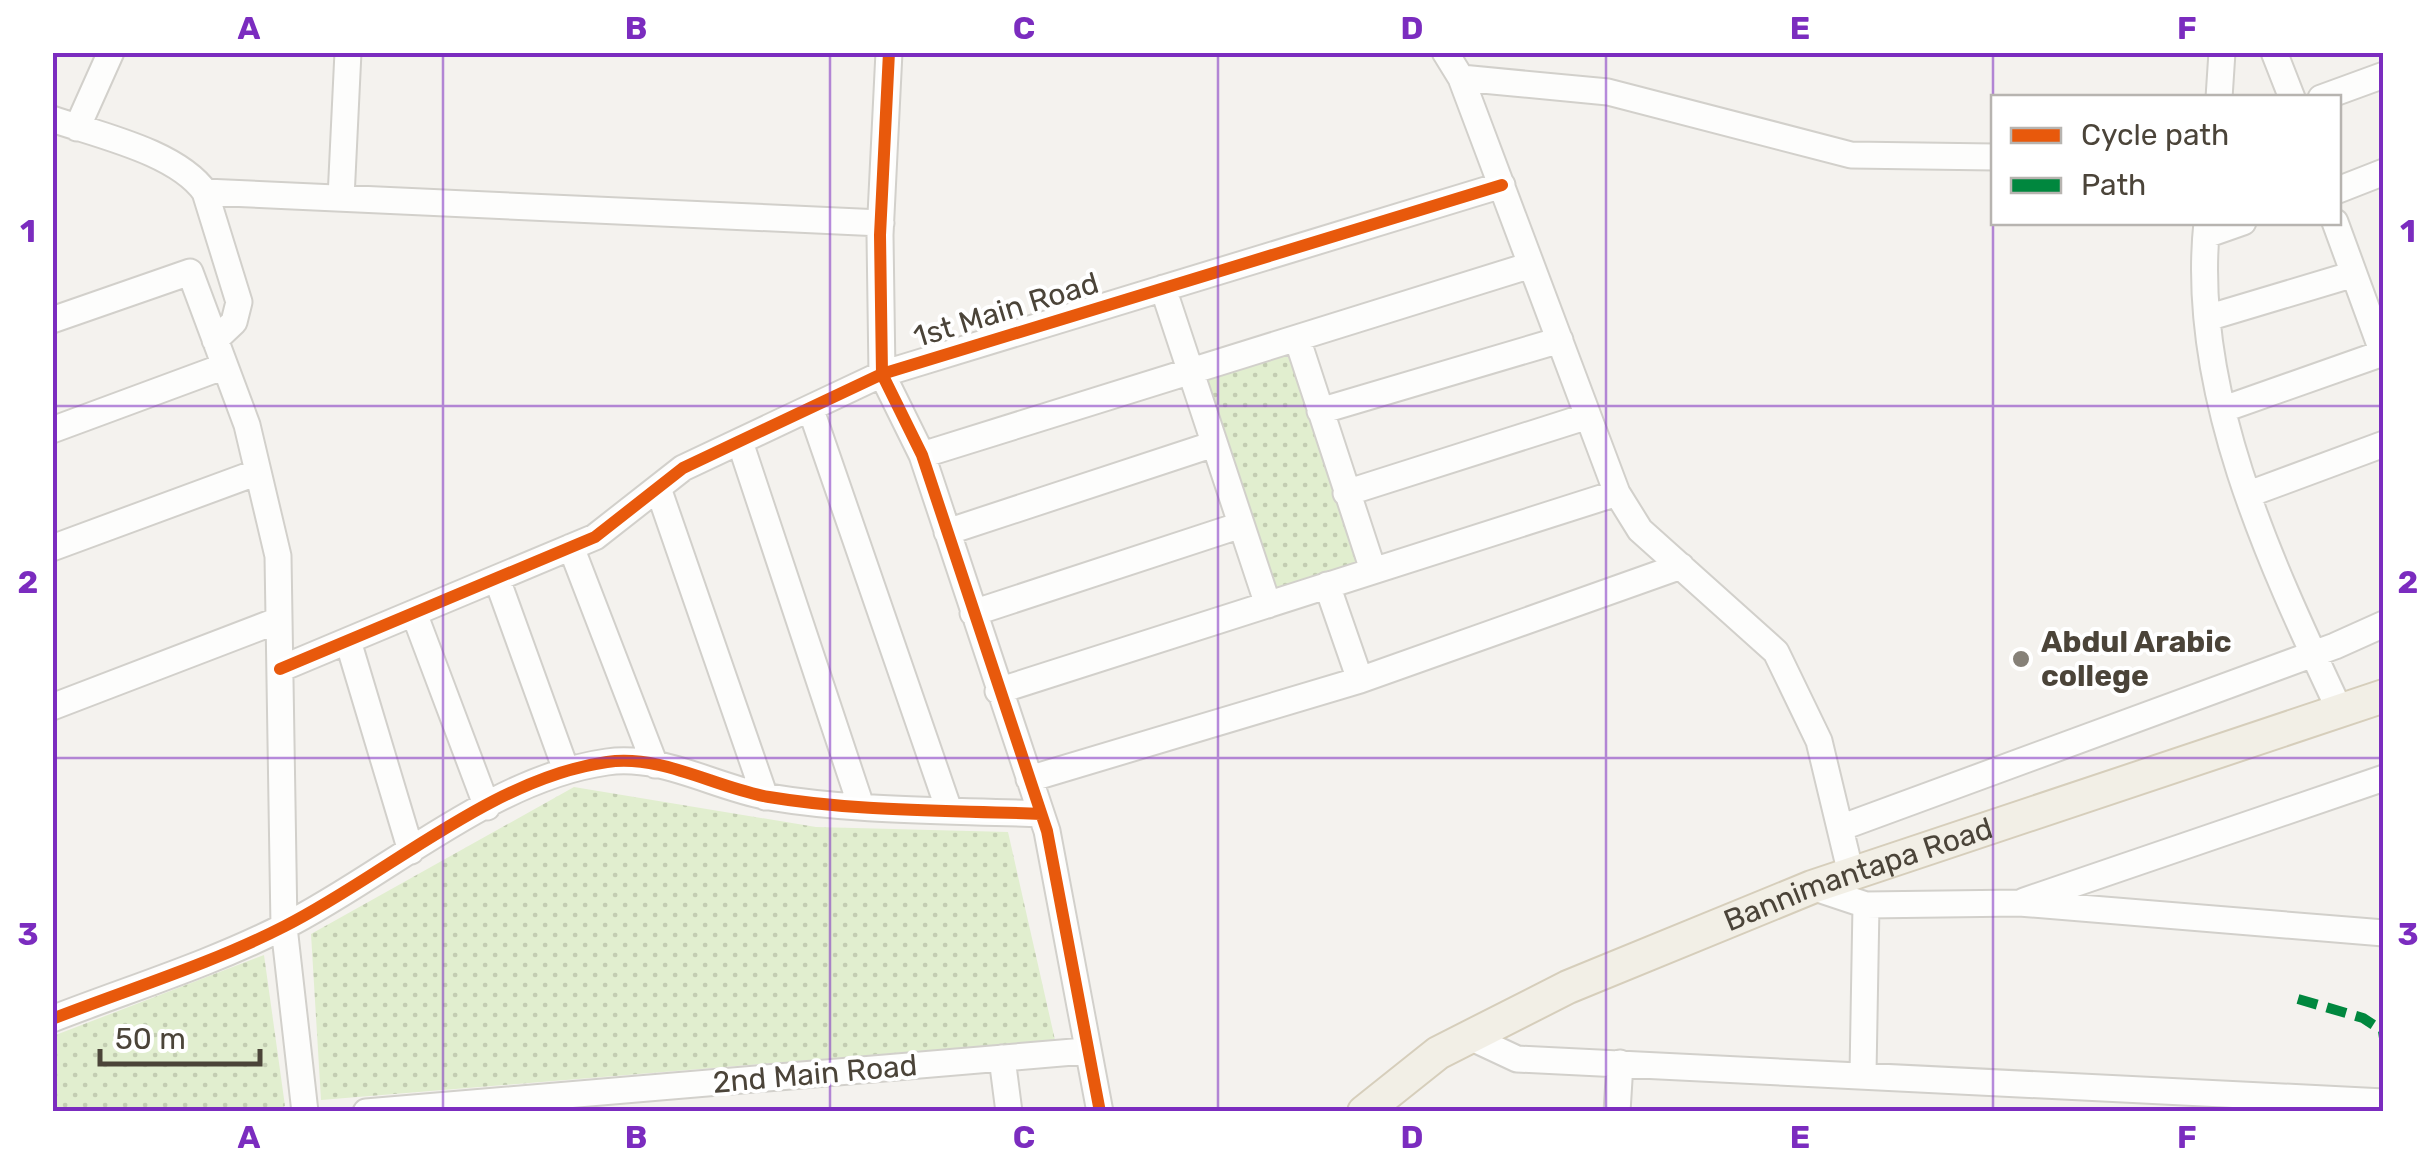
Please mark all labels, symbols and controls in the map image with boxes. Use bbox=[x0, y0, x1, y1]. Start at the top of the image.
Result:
text: A bbox=[238, 9, 261, 47]
text: B bbox=[625, 9, 647, 47]
text: C bbox=[1013, 9, 1035, 47]
text: D bbox=[1401, 9, 1423, 47]
text: E bbox=[1790, 9, 1810, 47]
text: F bbox=[2177, 9, 2197, 47]
legend bbox=[1991, 95, 2341, 225]
text: Cycle path bbox=[2081, 117, 2229, 153]
text: Path bbox=[2081, 167, 2146, 203]
text: 1 bbox=[20, 212, 36, 250]
text: 1 bbox=[2400, 212, 2416, 250]
street label: 1st Main Road bbox=[909, 265, 1103, 355]
text: 2 bbox=[18, 563, 38, 601]
text: 2 bbox=[2398, 563, 2418, 601]
place label: Abdul Arabic college bbox=[2041, 624, 2232, 694]
marker: Abdul Arabic college bbox=[2010, 648, 2032, 670]
street label: Bannimantapa Road bbox=[1719, 810, 1997, 939]
text: 3 bbox=[17, 915, 39, 953]
text: 3 bbox=[2397, 915, 2419, 953]
scale bar bbox=[100, 1004, 260, 1066]
text: 50 m bbox=[115, 1021, 186, 1057]
street label: 2nd Main Road bbox=[711, 1047, 919, 1101]
text: A bbox=[238, 1118, 261, 1156]
text: B bbox=[625, 1118, 647, 1156]
text: C bbox=[1013, 1118, 1035, 1156]
text: D bbox=[1401, 1118, 1423, 1156]
text: E bbox=[1790, 1118, 1810, 1156]
text: F bbox=[2177, 1118, 2197, 1156]

